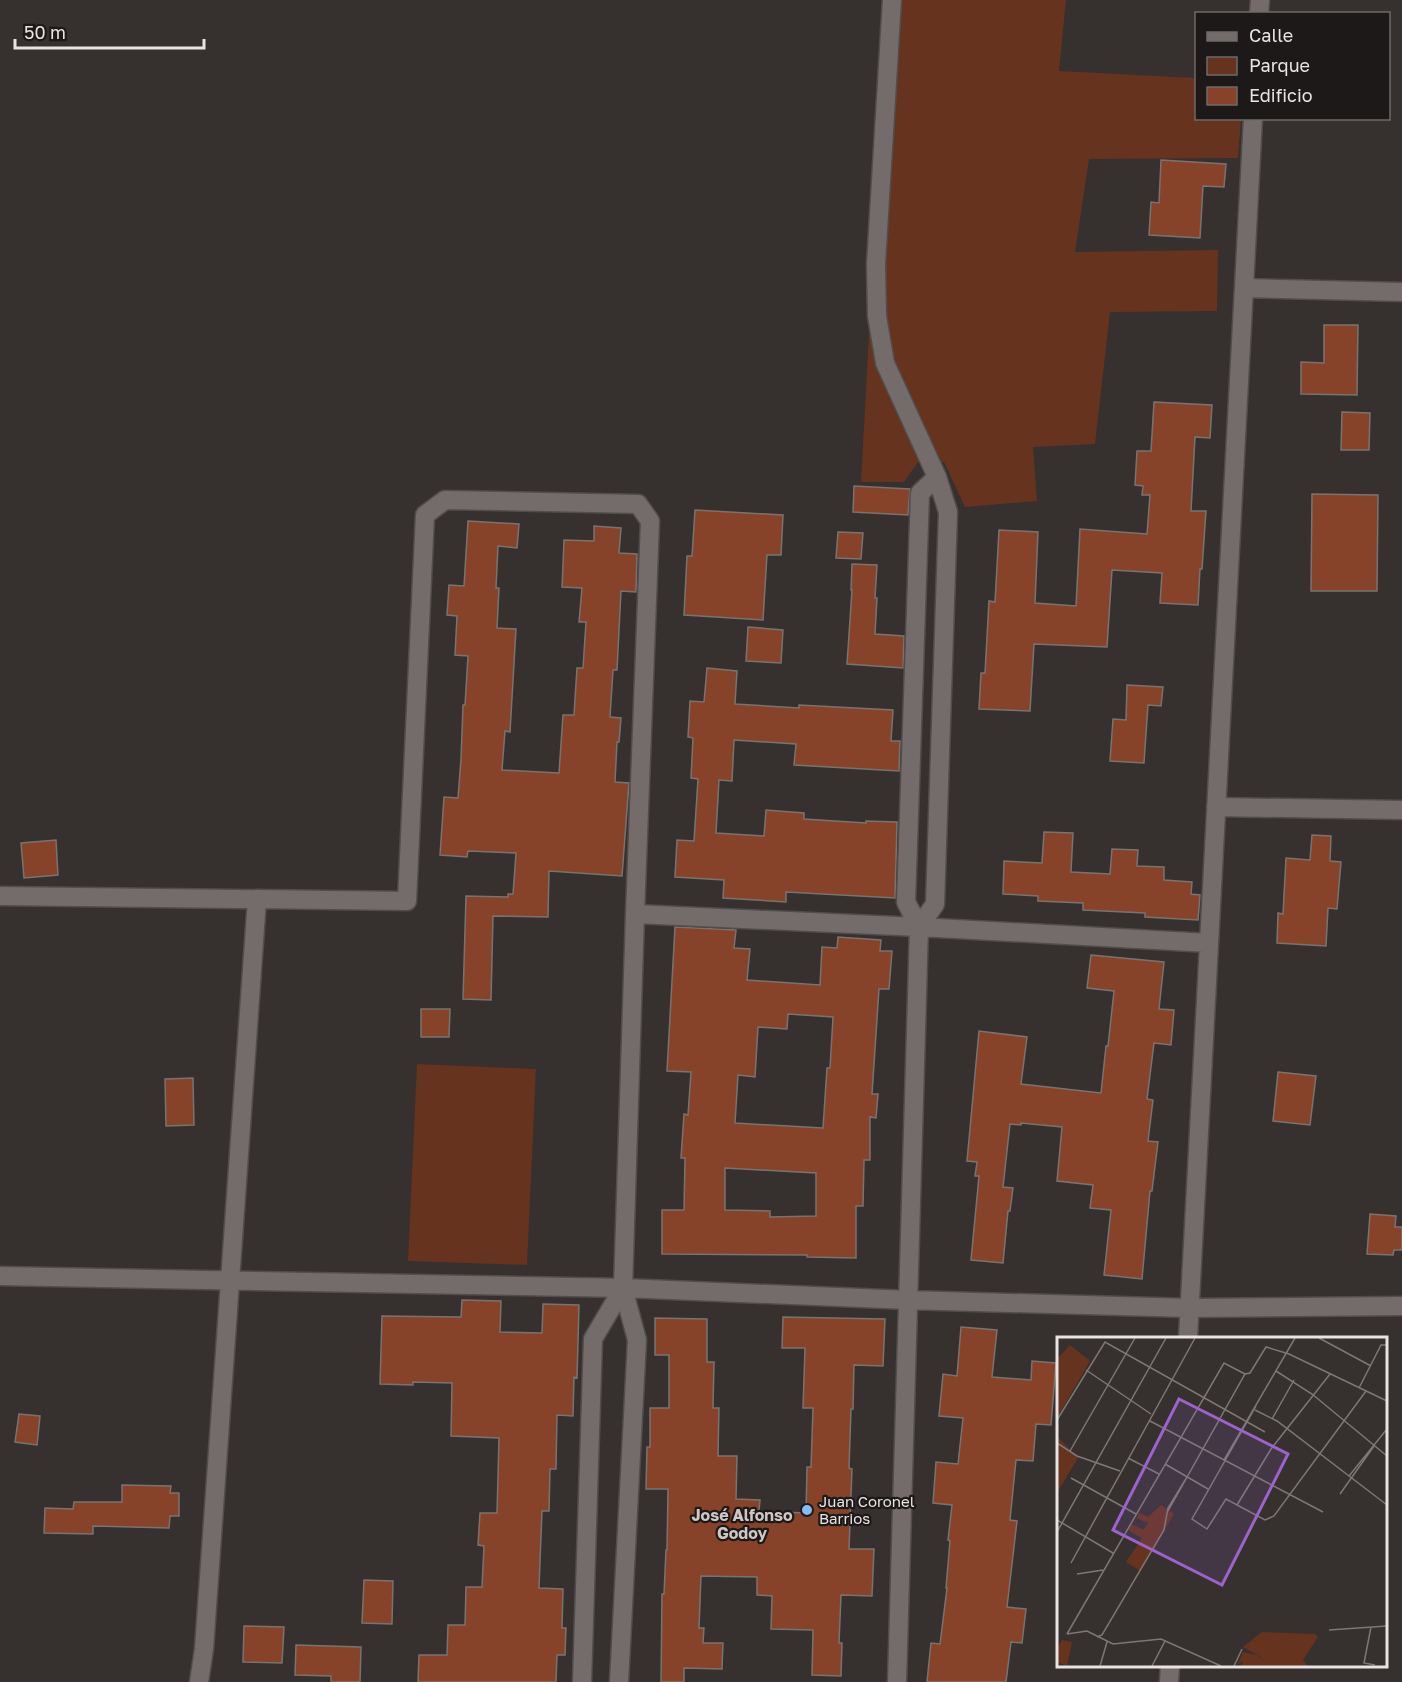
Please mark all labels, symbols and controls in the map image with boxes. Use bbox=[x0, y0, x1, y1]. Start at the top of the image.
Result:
scale bar bbox=[15, 12, 204, 50]
legend bbox=[1195, 12, 1390, 120]
text: 50 m bbox=[24, 21, 66, 43]
text: Calle bbox=[1249, 24, 1293, 46]
text: Parque bbox=[1249, 54, 1310, 76]
text: Edificio bbox=[1249, 84, 1313, 106]
inset map bbox=[1057, 1337, 1387, 1667]
place label: Juan Coronel Barrios bbox=[819, 1492, 915, 1527]
marker: Juan Coronel Barrios bbox=[800, 1503, 814, 1517]
district label: José Alfonso Godoy bbox=[691, 1505, 793, 1543]

